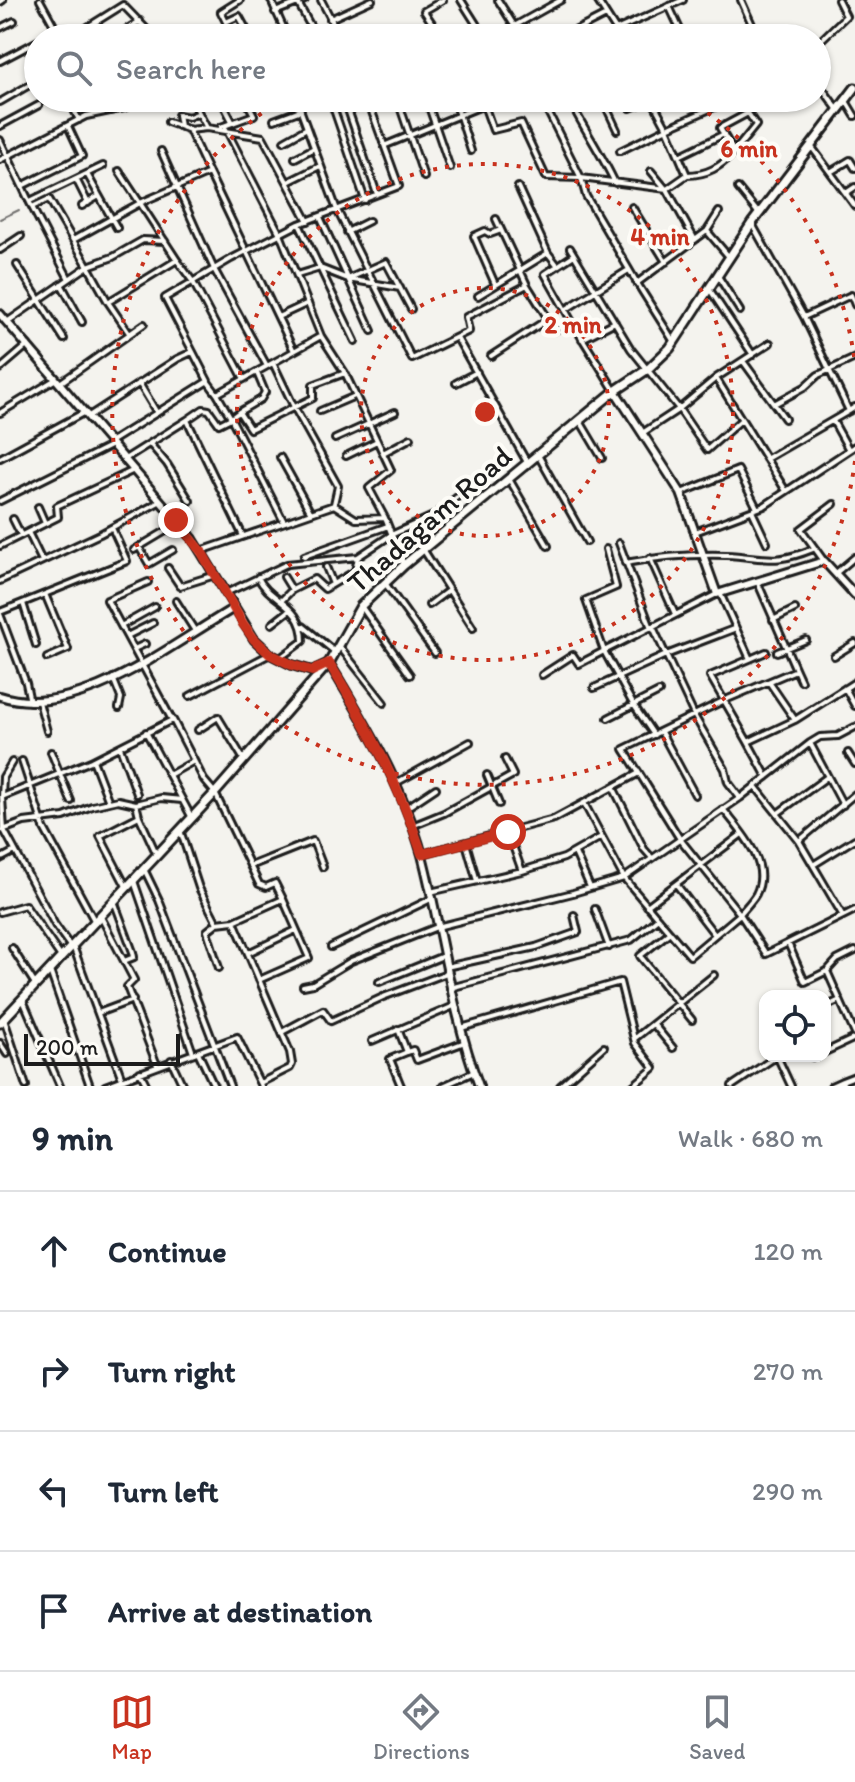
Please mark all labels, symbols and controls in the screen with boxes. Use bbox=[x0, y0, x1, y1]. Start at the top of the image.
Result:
search box bbox=[24, 24, 831, 112]
icon: search bbox=[52, 46, 96, 90]
text: Search here bbox=[116, 50, 266, 87]
text: 6 min bbox=[720, 134, 778, 163]
text: 4 min bbox=[631, 222, 690, 251]
text: 2 min bbox=[544, 310, 602, 339]
centre of rings bbox=[471, 398, 499, 426]
street label: Thadagam Road bbox=[339, 437, 519, 601]
route end bbox=[158, 502, 194, 538]
route start bbox=[490, 814, 526, 850]
map controls bbox=[759, 990, 831, 1062]
button: locate bbox=[759, 990, 831, 1062]
scale bar bbox=[24, 1030, 180, 1066]
text: 200 m bbox=[36, 1034, 98, 1061]
text: 9 min bbox=[32, 1118, 113, 1159]
text: Walk · 680 m bbox=[678, 1122, 823, 1154]
icon: ahead bbox=[32, 1229, 76, 1273]
text: Continue bbox=[108, 1233, 227, 1270]
text: 120 m bbox=[754, 1235, 823, 1267]
icon: right bbox=[32, 1349, 76, 1393]
text: Turn right bbox=[108, 1353, 236, 1390]
text: 270 m bbox=[753, 1355, 823, 1387]
icon: left bbox=[32, 1469, 76, 1513]
text: Turn left bbox=[108, 1473, 219, 1510]
text: 290 m bbox=[752, 1475, 823, 1507]
icon: arrive bbox=[32, 1589, 76, 1633]
text: Arrive at destination bbox=[108, 1593, 372, 1630]
tab: Map bbox=[110, 1690, 154, 1765]
tab: Directions bbox=[373, 1690, 470, 1765]
tab: Saved bbox=[689, 1690, 745, 1765]

